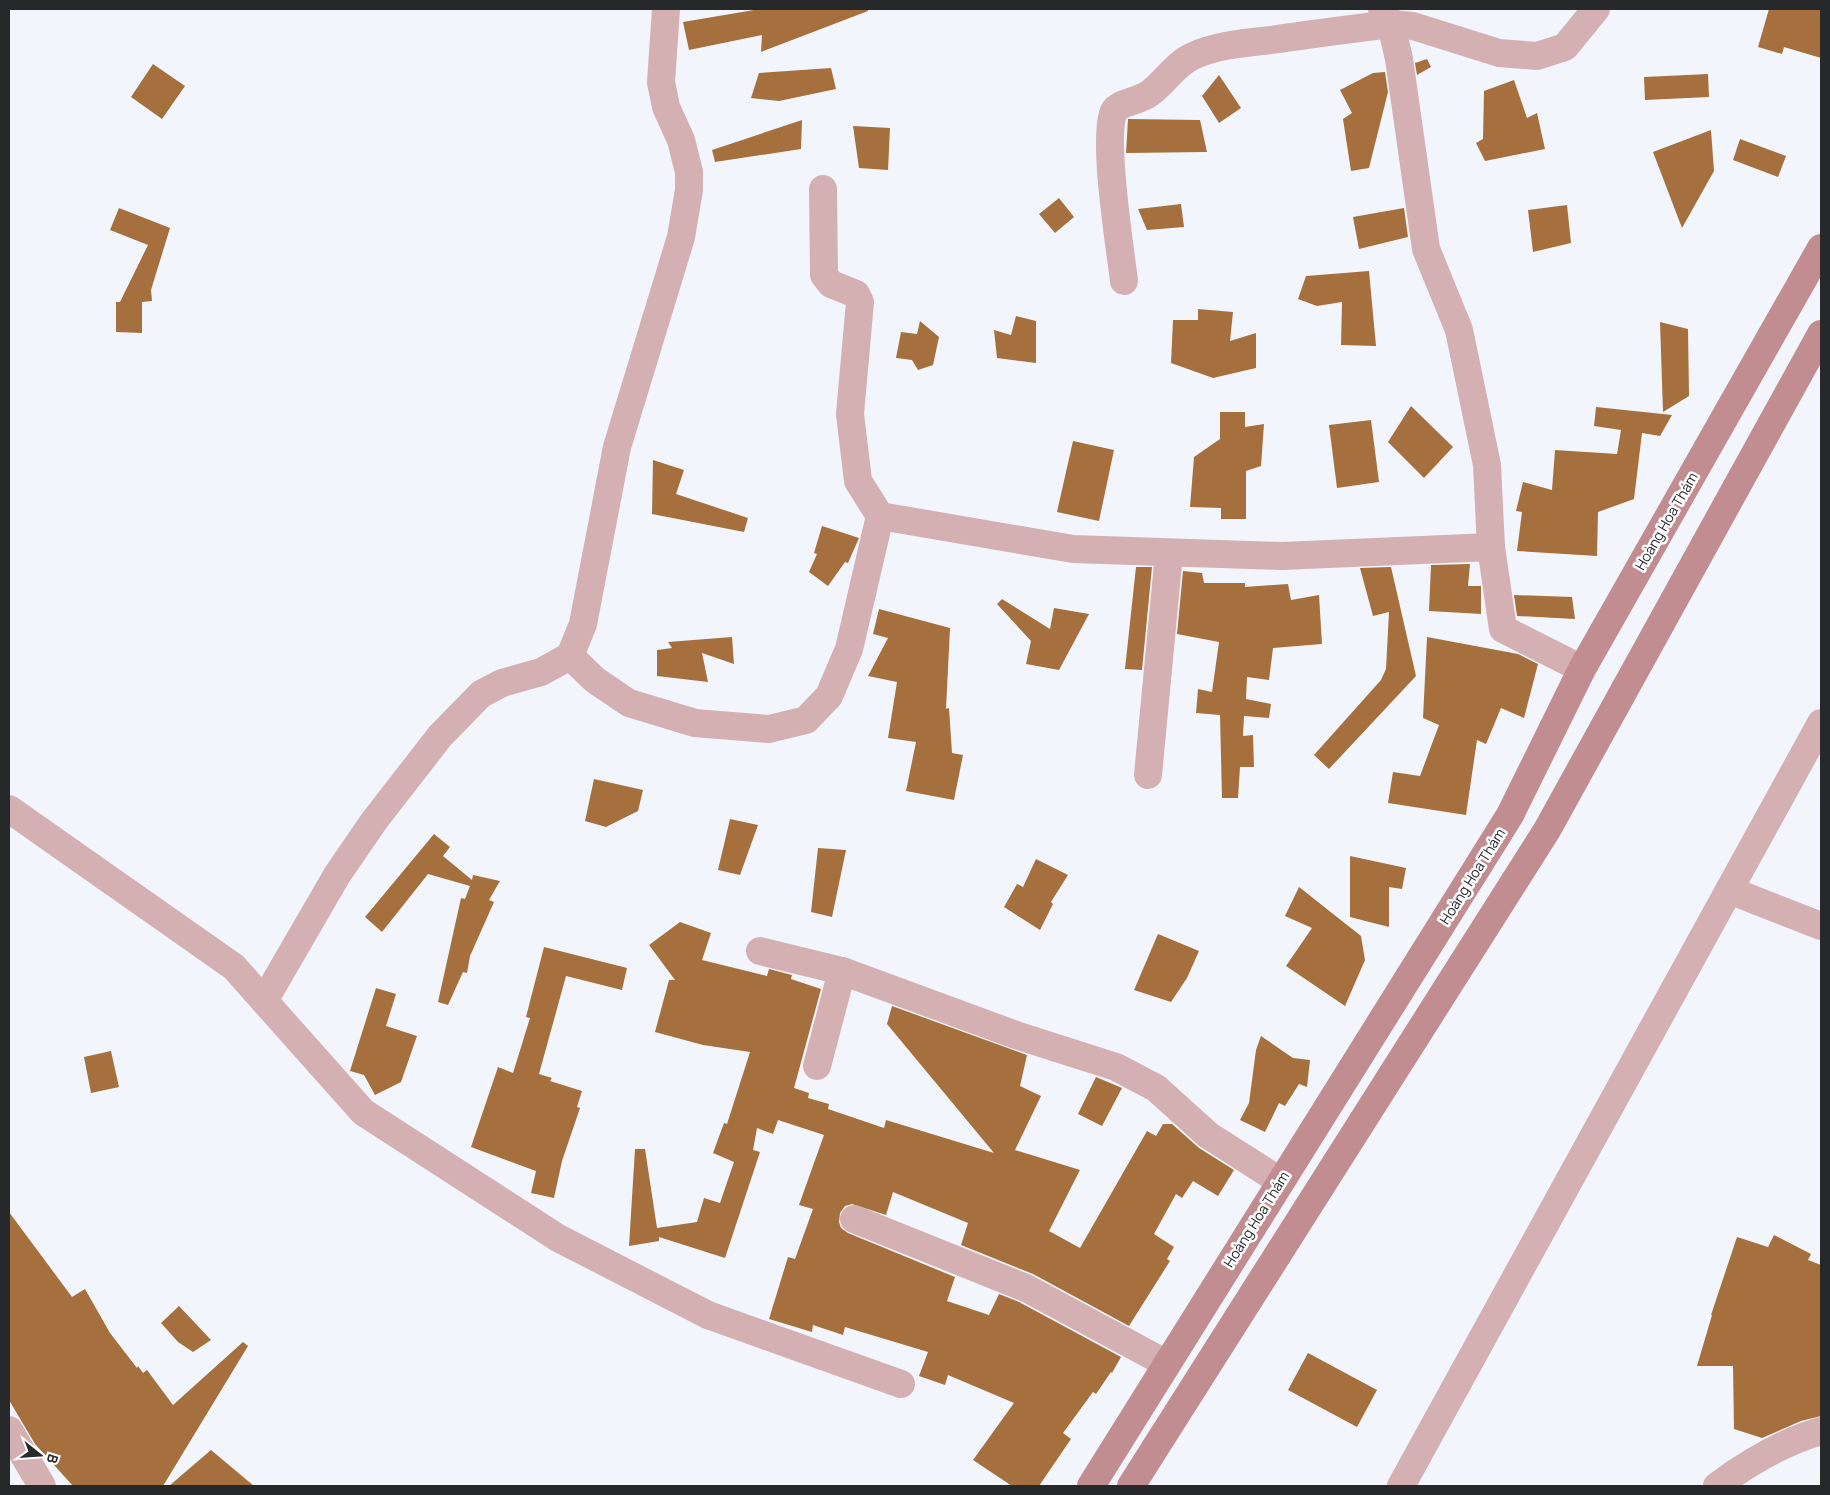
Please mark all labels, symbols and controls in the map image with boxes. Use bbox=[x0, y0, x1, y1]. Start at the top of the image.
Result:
street label: Hoàng Hoa Thám bbox=[1630, 469, 1702, 573]
street label: Hoàng Hoa Thám bbox=[1435, 824, 1509, 928]
street label: Hoàng Hoa Thám bbox=[1219, 1167, 1293, 1271]
north arrow bbox=[15, 1430, 65, 1480]
text: B bbox=[42, 1452, 63, 1466]

